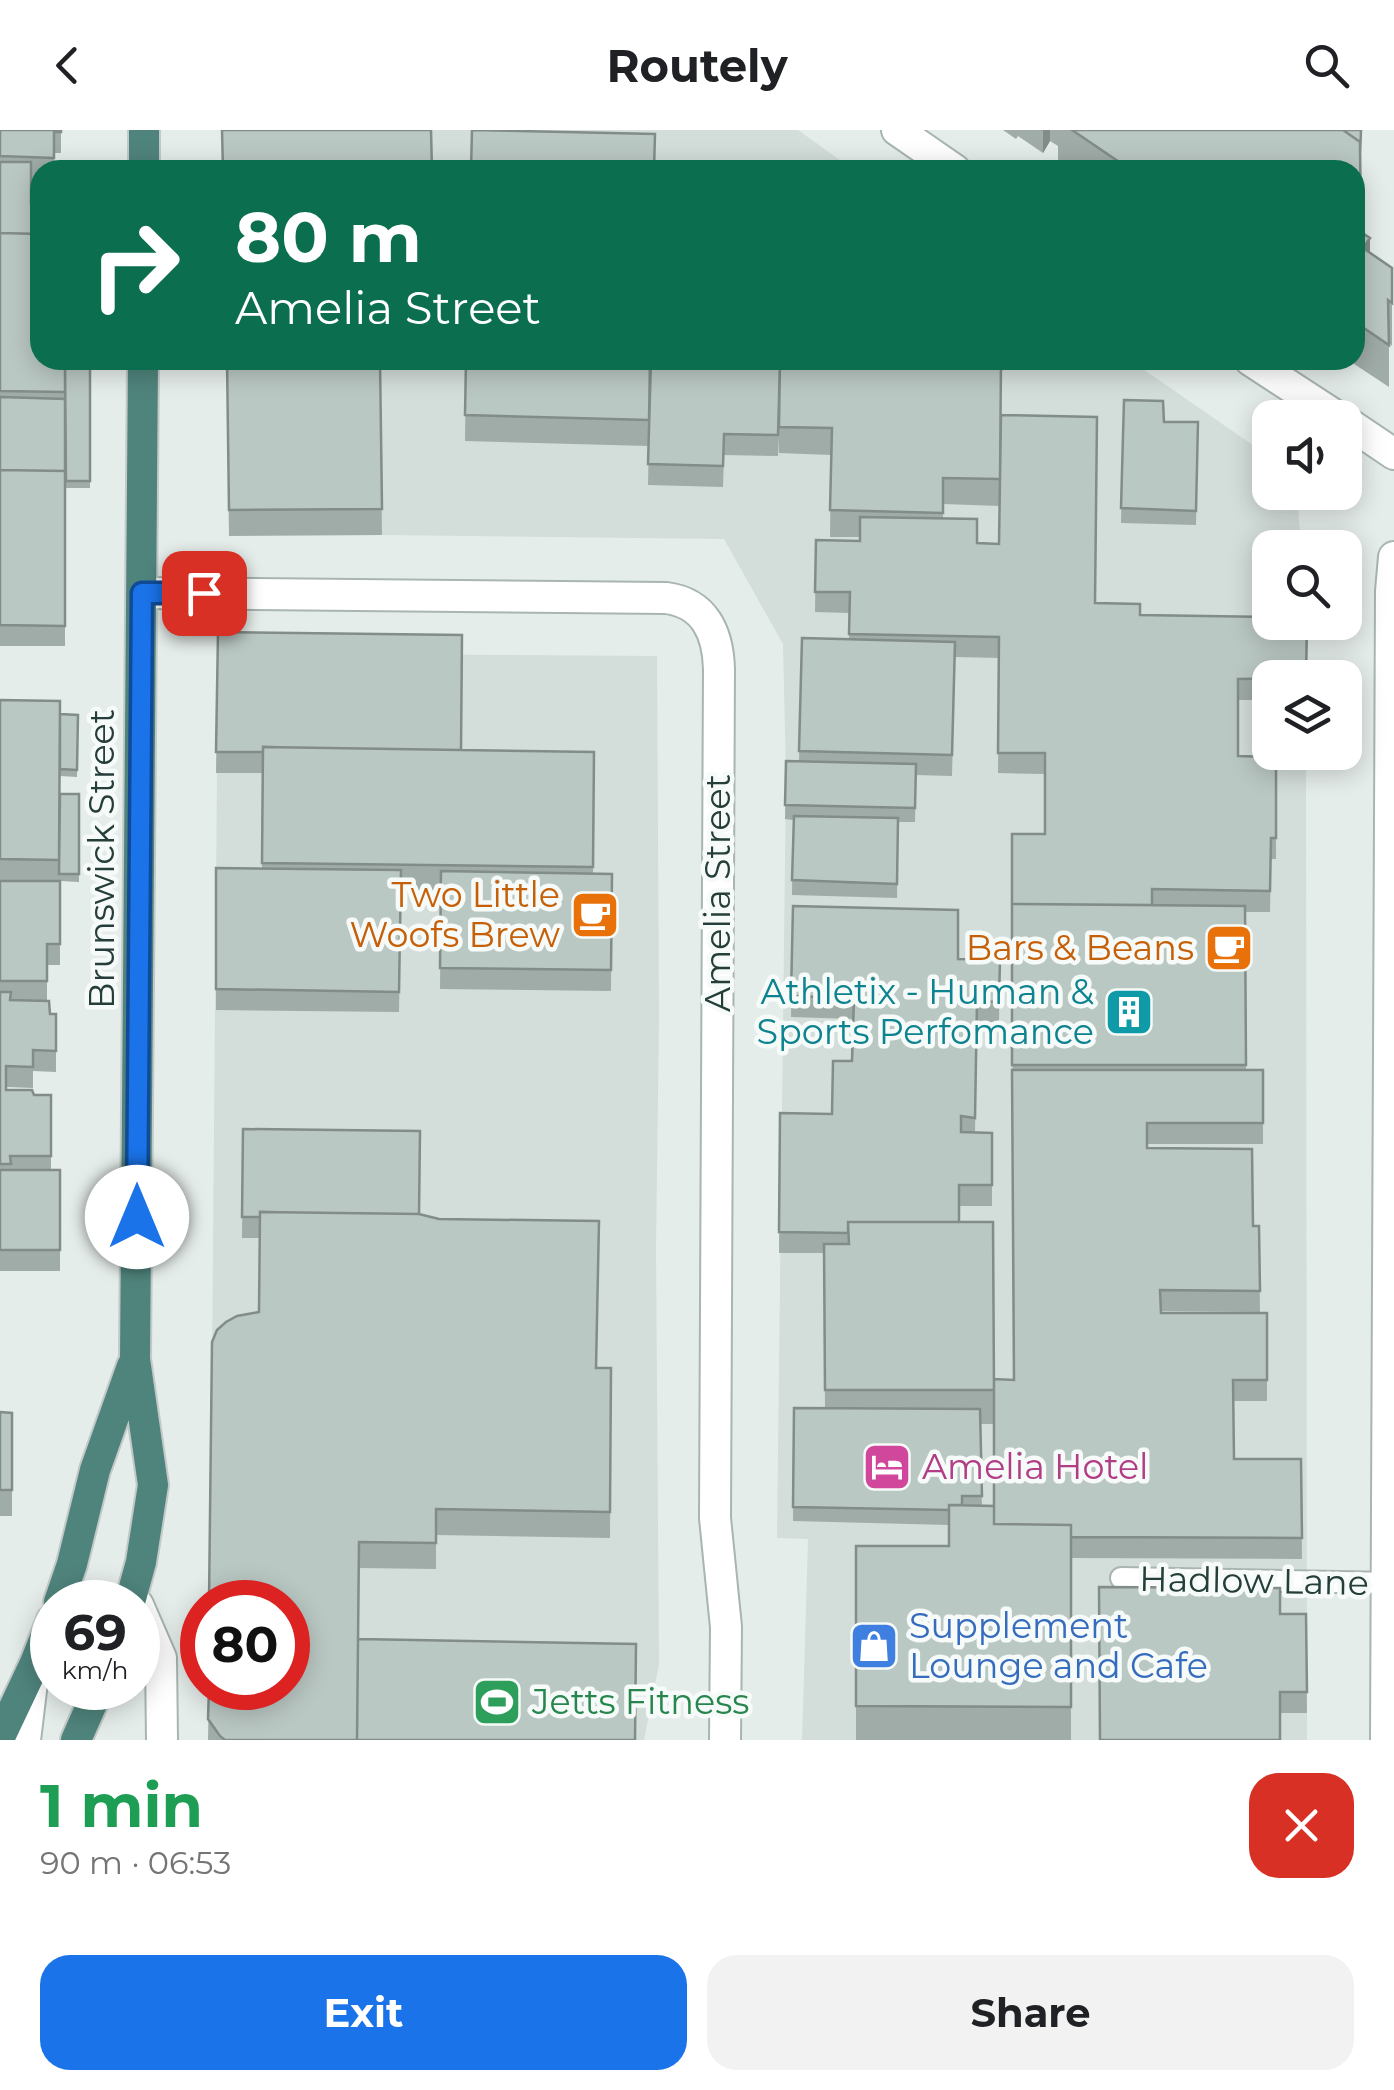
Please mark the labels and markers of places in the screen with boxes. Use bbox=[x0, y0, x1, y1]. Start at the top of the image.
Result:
pin bbox=[162, 551, 247, 636]
place label: Two Little Woofs Brew bbox=[350, 873, 560, 956]
cafe icon: Two Little Woofs Brew bbox=[569, 889, 621, 941]
cafe icon: Bars & Beans bbox=[1203, 922, 1255, 974]
place label: Bars & Beans bbox=[966, 926, 1194, 969]
place label: Athletix - Human & Sports Perfomance bbox=[756, 970, 1094, 1053]
building icon: Athletix - Human & Sports Perfomance bbox=[1103, 986, 1155, 1038]
hotel icon: Amelia Hotel bbox=[861, 1441, 913, 1493]
place label: Amelia Hotel bbox=[922, 1445, 1149, 1488]
place label: Supplement Lounge and Cafe bbox=[909, 1604, 1208, 1687]
shop icon: Supplement Lounge and Cafe bbox=[848, 1620, 900, 1672]
sports icon: Jetts Fitness bbox=[471, 1676, 523, 1728]
place label: Jetts Fitness bbox=[531, 1680, 749, 1723]

